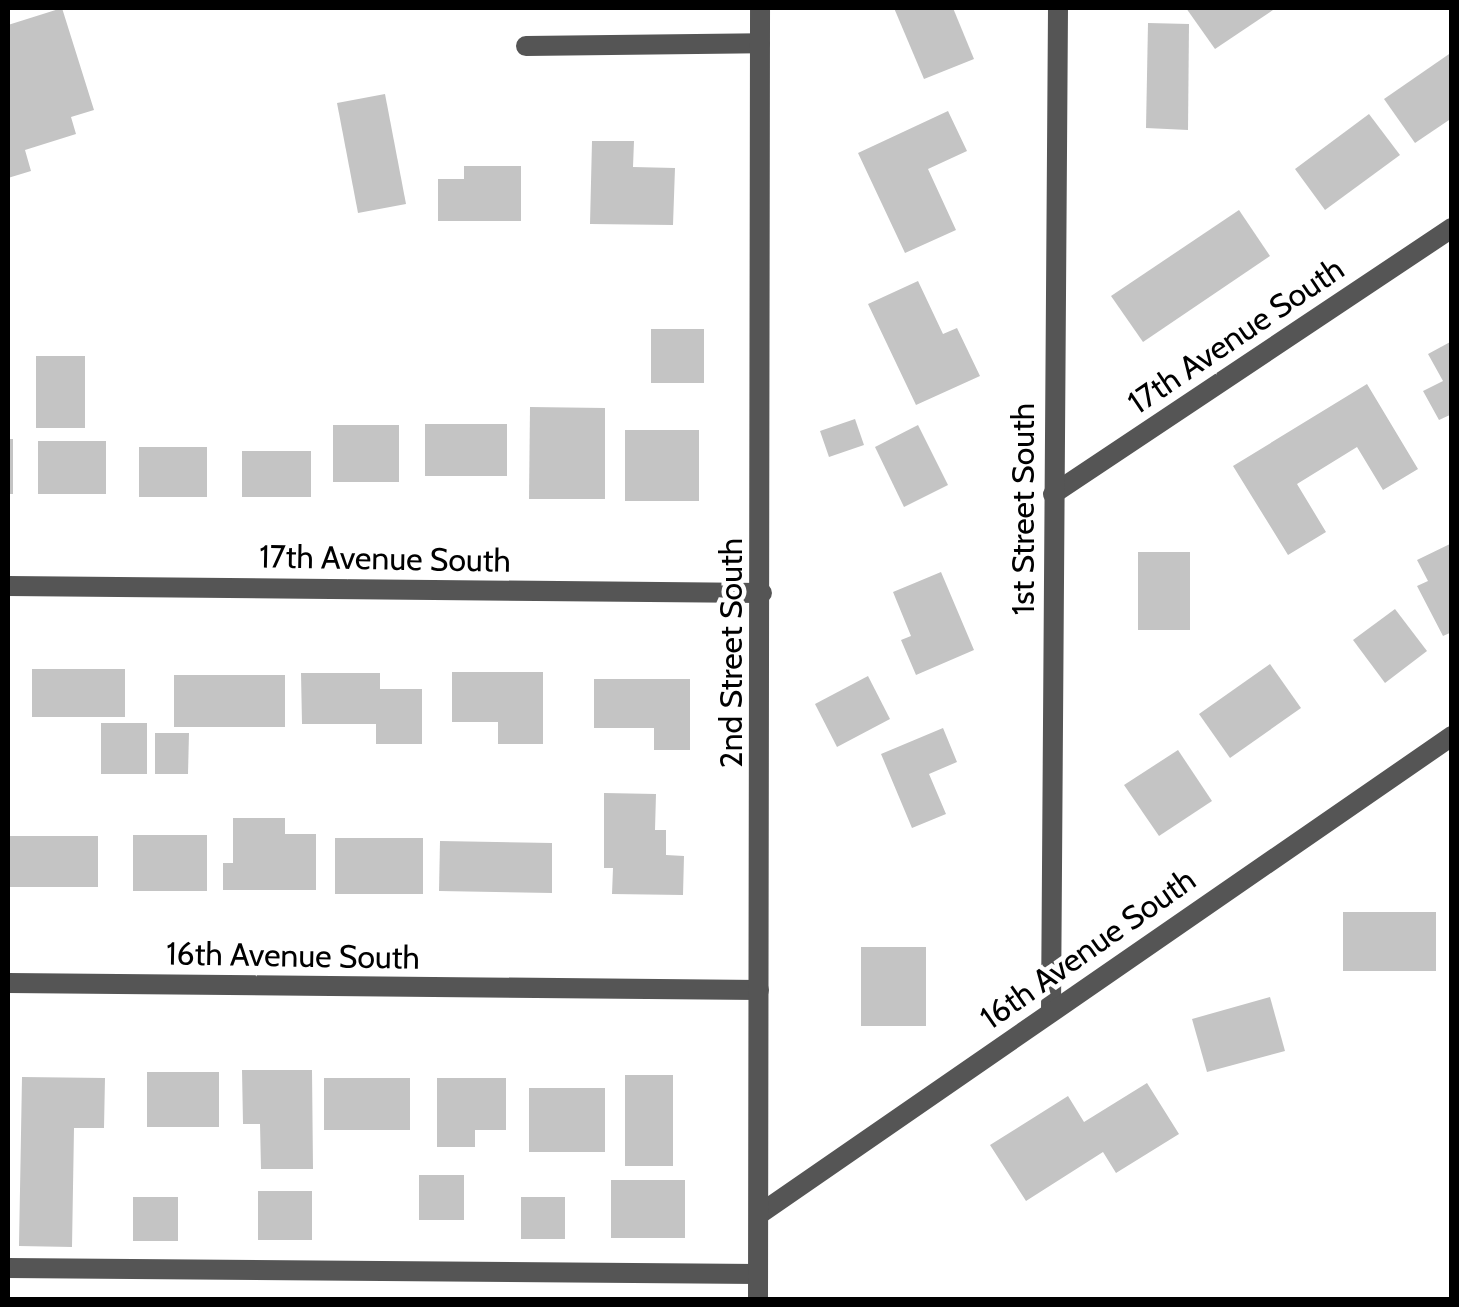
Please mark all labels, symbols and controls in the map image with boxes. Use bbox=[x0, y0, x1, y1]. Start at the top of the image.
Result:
street label: 17th Avenue South bbox=[1121, 250, 1351, 422]
street label: 1st Street South bbox=[1004, 403, 1042, 615]
street label: 17th Avenue South bbox=[259, 538, 511, 580]
street label: 2nd Street South bbox=[712, 538, 750, 768]
street label: 16th Avenue South bbox=[973, 860, 1203, 1038]
street label: 16th Avenue South bbox=[166, 935, 420, 977]

